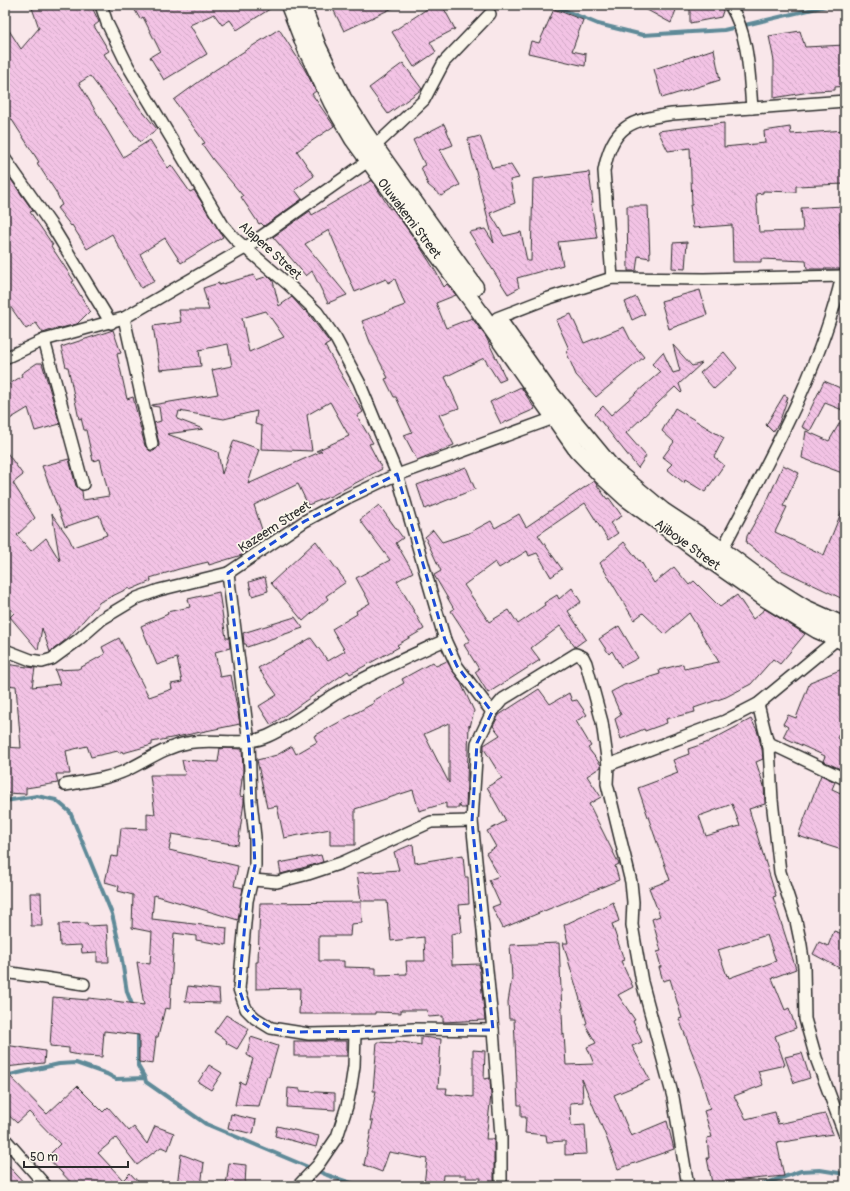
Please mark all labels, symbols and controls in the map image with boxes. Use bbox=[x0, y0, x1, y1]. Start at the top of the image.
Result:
street label: Oluwakemi Street bbox=[374, 175, 445, 262]
street label: Alapere Street bbox=[236, 218, 306, 284]
street label: Kazeem Street bbox=[235, 497, 314, 556]
street label: Ajiboye Street bbox=[652, 516, 724, 574]
scale bar bbox=[24, 1143, 128, 1169]
text: 50 m bbox=[30, 1150, 58, 1165]

